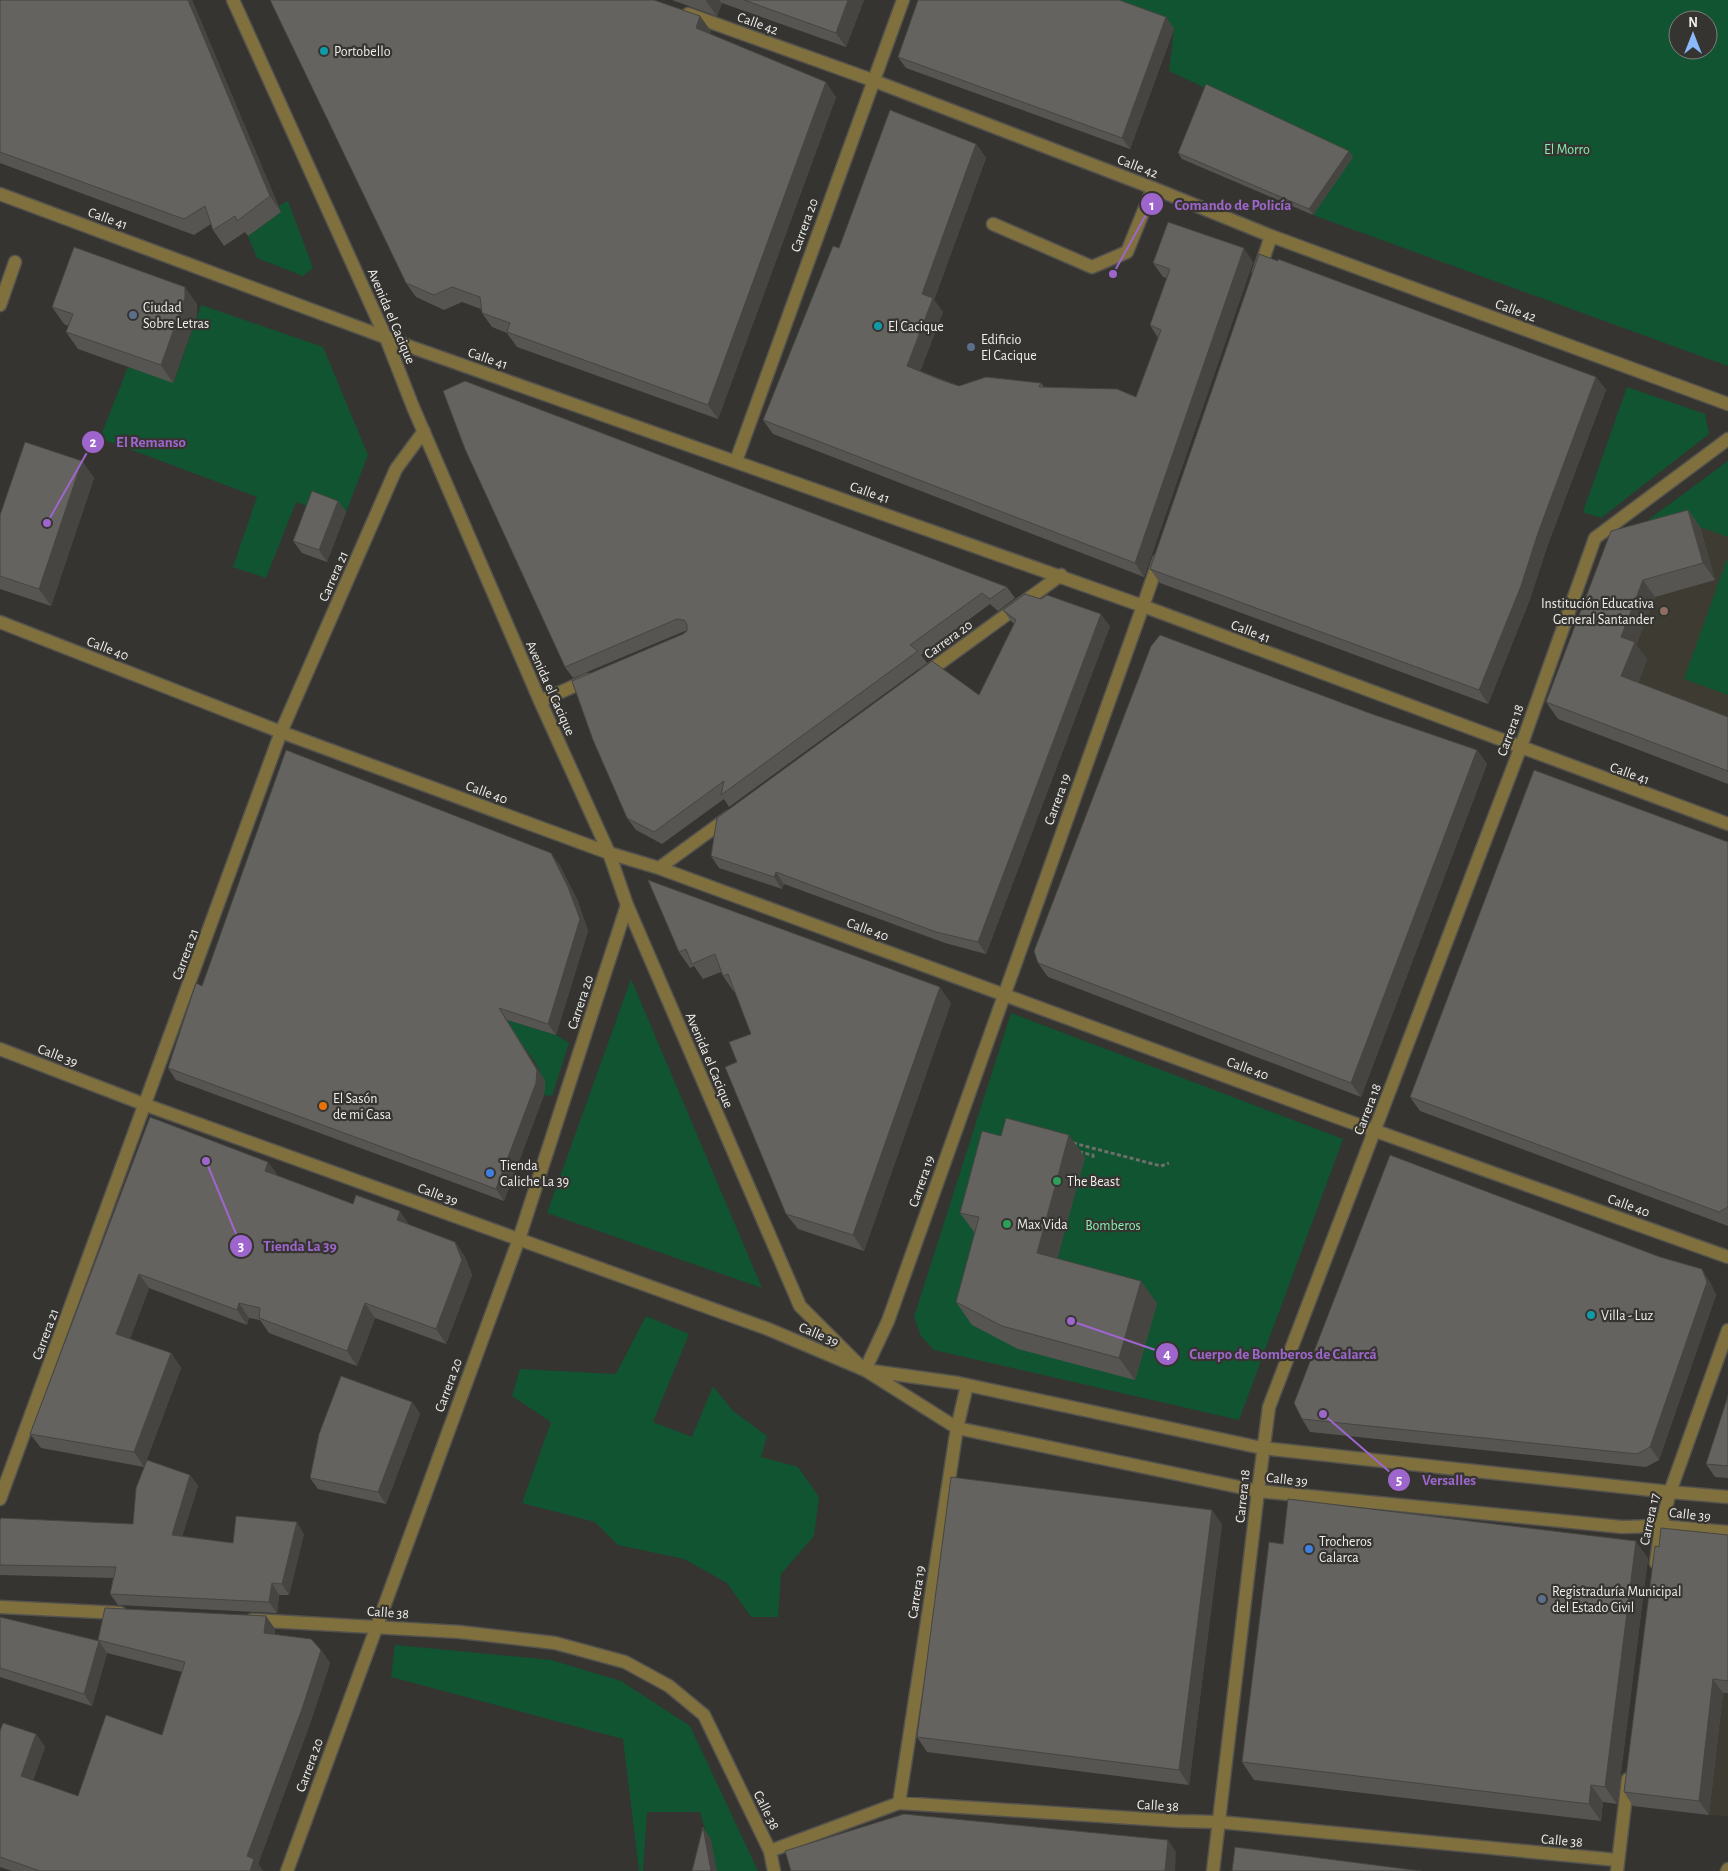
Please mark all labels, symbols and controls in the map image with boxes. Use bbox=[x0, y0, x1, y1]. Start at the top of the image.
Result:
street label: Calle 42 bbox=[735, 10, 780, 38]
north arrow bbox=[1668, 10, 1718, 60]
text: N bbox=[1688, 16, 1698, 30]
marker: Portobello bbox=[318, 45, 330, 57]
place label: Portobello bbox=[334, 45, 391, 59]
park label: El Morro bbox=[1544, 143, 1590, 157]
street label: Calle 42 bbox=[1115, 153, 1160, 181]
callout: Comando de Policía bbox=[1139, 189, 1301, 219]
street label: Carrera 20 bbox=[789, 197, 821, 254]
text: 1 bbox=[1149, 198, 1155, 213]
text: Comando de Policía bbox=[1175, 198, 1291, 213]
street label: Calle 41 bbox=[86, 205, 129, 233]
street label: Avenida el Cacique bbox=[365, 267, 417, 366]
street label: Calle 42 bbox=[1493, 297, 1538, 325]
place label: Ciudad Sobre Letras bbox=[143, 301, 209, 331]
marker: Ciudad Sobre Letras bbox=[127, 309, 139, 321]
marker: El Cacique bbox=[872, 320, 884, 332]
place label: El Cacique bbox=[888, 320, 944, 334]
place label: Edificio El Cacique bbox=[981, 333, 1037, 363]
marker: Edificio El Cacique bbox=[965, 341, 977, 353]
street label: Calle 41 bbox=[466, 346, 509, 372]
callout: El Remanso bbox=[81, 427, 196, 457]
text: 2 bbox=[89, 435, 97, 450]
text: El Remanso bbox=[116, 435, 186, 450]
street label: Calle 41 bbox=[848, 480, 891, 506]
street label: Carrera 21 bbox=[317, 549, 351, 604]
place label: Institución Educativa General Santander bbox=[1541, 597, 1655, 627]
marker: Institución Educativa General Santander bbox=[1658, 605, 1670, 617]
street label: Carrera 20 bbox=[922, 618, 975, 662]
street label: Calle 41 bbox=[1229, 618, 1272, 646]
street label: Calle 40 bbox=[85, 635, 130, 663]
street label: Avenida el Cacique bbox=[523, 639, 577, 738]
street label: Carrera 18 bbox=[1495, 703, 1527, 758]
street label: Calle 41 bbox=[1608, 760, 1651, 788]
street label: Carrera 19 bbox=[1042, 772, 1074, 827]
street label: Calle 40 bbox=[464, 779, 510, 807]
street label: Calle 40 bbox=[845, 916, 891, 944]
street label: Carrera 21 bbox=[170, 927, 202, 982]
street label: Carrera 20 bbox=[566, 974, 596, 1031]
street label: Avenida el Cacique bbox=[683, 1011, 735, 1110]
street label: Calle 39 bbox=[36, 1042, 80, 1070]
street label: Calle 40 bbox=[1225, 1055, 1271, 1083]
street label: Carrera 18 bbox=[1352, 1082, 1384, 1137]
place label: El Sasón de mi Casa bbox=[333, 1092, 392, 1122]
marker: El Sasón de mi Casa bbox=[317, 1100, 329, 1112]
street label: Carrera 19 bbox=[907, 1154, 937, 1209]
place label: Tienda Caliche La 39 bbox=[500, 1159, 569, 1189]
marker: Tienda Caliche La 39 bbox=[484, 1167, 496, 1179]
marker: The Beast bbox=[1051, 1175, 1063, 1187]
place label: The Beast bbox=[1067, 1175, 1120, 1189]
street label: Calle 39 bbox=[416, 1181, 460, 1209]
street label: Calle 40 bbox=[1606, 1192, 1652, 1220]
marker: Max Vida bbox=[1001, 1218, 1013, 1230]
place label: Max Vida bbox=[1017, 1218, 1068, 1232]
park label: Bomberos bbox=[1085, 1219, 1141, 1233]
callout: Tienda La 39 bbox=[229, 1231, 347, 1261]
text: 3 bbox=[238, 1239, 244, 1254]
text: Tienda La 39 bbox=[263, 1239, 337, 1254]
street label: Carrera 21 bbox=[30, 1307, 62, 1362]
marker: Villa - Luz bbox=[1585, 1309, 1597, 1321]
place label: Villa - Luz bbox=[1601, 1309, 1654, 1323]
street label: Calle 39 bbox=[797, 1320, 841, 1350]
callout: Cuerpo de Bomberos de Calarcá bbox=[1154, 1339, 1387, 1369]
text: 4 bbox=[1163, 1347, 1171, 1362]
text: Cuerpo de Bomberos de Calarcá bbox=[1189, 1347, 1377, 1362]
street label: Carrera 20 bbox=[433, 1357, 465, 1414]
callout: Versalles bbox=[1387, 1465, 1486, 1495]
street label: Carrera 18 bbox=[1233, 1469, 1253, 1524]
street label: Calle 39 bbox=[1265, 1471, 1308, 1489]
text: 5 bbox=[1396, 1473, 1402, 1488]
text: Versalles bbox=[1422, 1473, 1476, 1488]
street label: Carrera 17 bbox=[1638, 1492, 1662, 1547]
street label: Calle 39 bbox=[1668, 1506, 1711, 1524]
place label: Trocheros Calarca bbox=[1319, 1535, 1372, 1565]
marker: Trocheros Calarca bbox=[1303, 1543, 1315, 1555]
street label: Carrera 19 bbox=[906, 1565, 928, 1620]
place label: Registraduría Municipal del Estado Civil bbox=[1552, 1585, 1681, 1615]
marker: Registraduría Municipal del Estado Civil bbox=[1536, 1593, 1548, 1605]
street label: Calle 38 bbox=[367, 1605, 409, 1621]
street label: Carrera 20 bbox=[294, 1737, 326, 1794]
street label: Calle 38 bbox=[751, 1789, 782, 1832]
street label: Calle 38 bbox=[1137, 1798, 1179, 1814]
street label: Calle 38 bbox=[1540, 1832, 1583, 1850]

